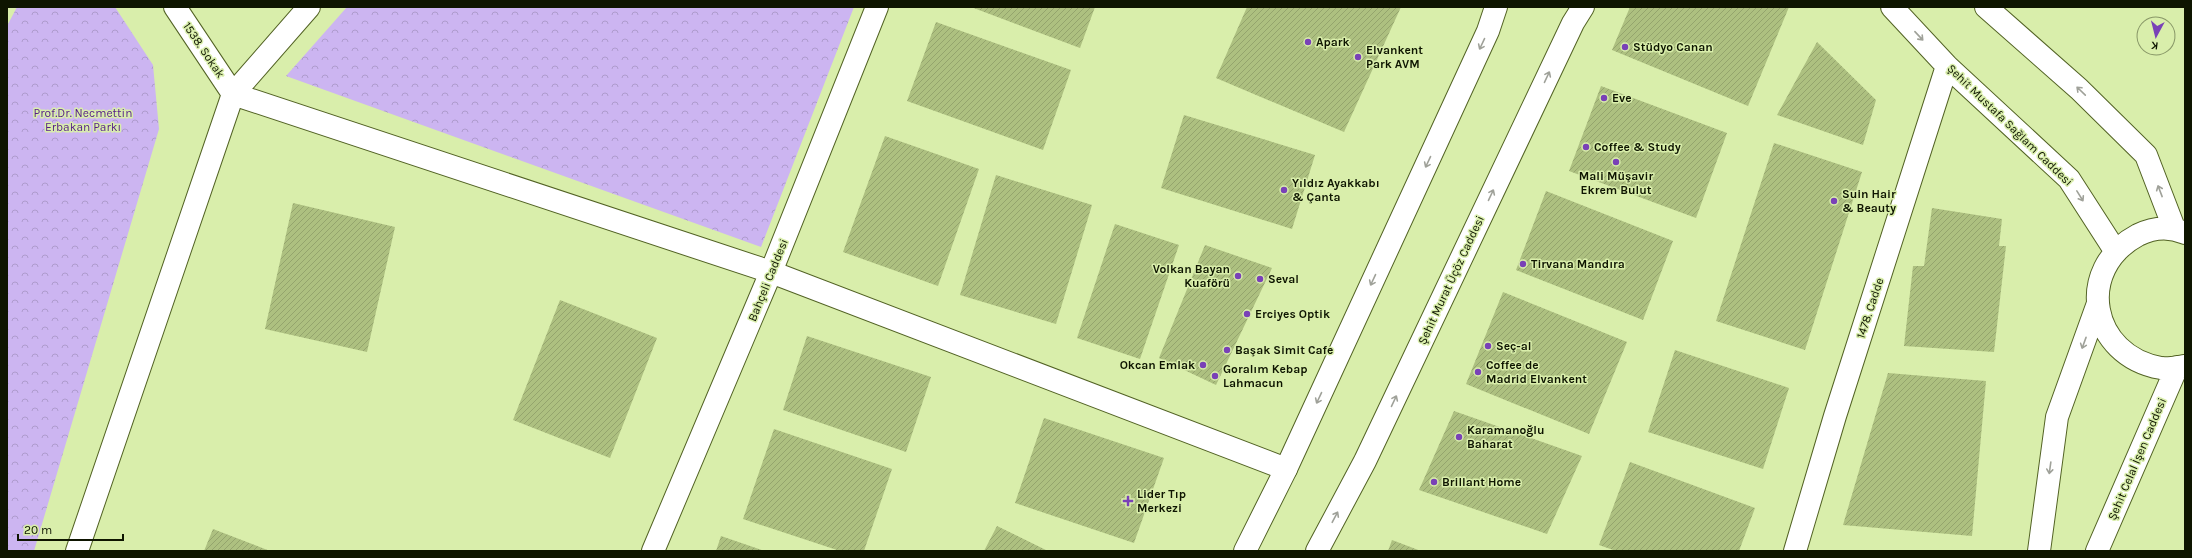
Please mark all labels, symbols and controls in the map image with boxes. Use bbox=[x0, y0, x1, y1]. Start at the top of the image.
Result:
north arrow bbox=[2136, 16, 2176, 56]
street label: 1538. Sokak bbox=[180, 19, 228, 81]
one-way arrow bbox=[1914, 30, 1923, 40]
place label: Apark bbox=[1316, 35, 1350, 49]
marker: Apark bbox=[1303, 37, 1313, 47]
one-way arrow bbox=[1478, 37, 1485, 49]
text: K bbox=[2150, 38, 2159, 52]
place label: Stüdyo Canan bbox=[1633, 40, 1713, 54]
marker: Stüdyo Canan bbox=[1620, 42, 1630, 52]
place label: Elvankent Park AVM bbox=[1366, 43, 1423, 71]
marker: Elvankent Park AVM bbox=[1353, 52, 1363, 62]
street label: Şehit Mustafa Sağlam Caddesi bbox=[1944, 61, 2076, 189]
one-way arrow bbox=[1544, 72, 1551, 84]
one-way arrow bbox=[2076, 86, 2086, 96]
place label: Eve bbox=[1612, 91, 1632, 105]
marker: Eve bbox=[1599, 93, 1609, 103]
park label: Prof.Dr. Necmettin Erbakan Parkı bbox=[34, 106, 132, 134]
place label: Coffee & Study bbox=[1594, 140, 1681, 154]
marker: Coffee & Study bbox=[1581, 142, 1591, 152]
one-way arrow bbox=[1424, 155, 1431, 167]
marker: Mali Müşavir Ekrem Bulut bbox=[1611, 157, 1621, 167]
place label: Mali Müşavir Ekrem Bulut bbox=[1579, 169, 1653, 197]
place label: Yıldız Ayakkabı & Çanta bbox=[1292, 176, 1380, 204]
marker: Yıldız Ayakkabı & Çanta bbox=[1279, 185, 1289, 195]
one-way arrow bbox=[2155, 186, 2163, 198]
place label: Suin Hair & Beauty bbox=[1842, 187, 1896, 215]
one-way arrow bbox=[1488, 189, 1495, 201]
one-way arrow bbox=[2076, 190, 2084, 201]
marker: Suin Hair & Beauty bbox=[1829, 196, 1839, 206]
street label: Şehit Murat Üçöz Caddesi bbox=[1415, 213, 1487, 347]
street label: Bahçeli Caddesi bbox=[745, 237, 791, 323]
place label: Tirvana Mandıra bbox=[1531, 257, 1625, 271]
marker: Tirvana Mandıra bbox=[1518, 259, 1528, 269]
place label: Volkan Bayan Kuaförü bbox=[1153, 262, 1230, 290]
marker: Volkan Bayan Kuaförü bbox=[1233, 271, 1243, 281]
place label: Seval bbox=[1268, 272, 1299, 286]
one-way arrow bbox=[1369, 273, 1376, 285]
marker: Seval bbox=[1255, 274, 1265, 284]
street label: 1478. Cadde bbox=[1854, 276, 1886, 340]
place label: Erciyes Optik bbox=[1255, 307, 1330, 321]
marker: Erciyes Optik bbox=[1242, 309, 1252, 319]
one-way arrow bbox=[2080, 336, 2087, 349]
place label: Seç-al bbox=[1496, 339, 1532, 353]
marker: Seç-al bbox=[1483, 341, 1493, 351]
place label: Başak Simit Cafe bbox=[1235, 343, 1333, 357]
marker: Başak Simit Cafe bbox=[1222, 345, 1232, 355]
place label: Okcan Emlak bbox=[1120, 358, 1195, 372]
place label: Coffee de Madrid Elvankent bbox=[1486, 358, 1587, 386]
marker: Okcan Emlak bbox=[1198, 360, 1208, 370]
place label: Goralım Kebap Lahmacun bbox=[1223, 362, 1308, 390]
marker: Coffee de Madrid Elvankent bbox=[1473, 367, 1483, 377]
marker: Goralım Kebap Lahmacun bbox=[1210, 371, 1220, 381]
one-way arrow bbox=[1315, 391, 1322, 403]
one-way arrow bbox=[1391, 395, 1398, 407]
street label: Şehit Celal İşen Caddesi bbox=[2105, 396, 2169, 522]
place label: Karamanoğlu Baharat bbox=[1467, 423, 1544, 451]
marker: Karamanoğlu Baharat bbox=[1454, 432, 1464, 442]
one-way arrow bbox=[2046, 461, 2054, 474]
place label: Brillant Home bbox=[1442, 475, 1521, 489]
marker: Brillant Home bbox=[1429, 477, 1439, 487]
place label: Lider Tıp Merkezi bbox=[1137, 487, 1186, 515]
marker: Lider Tıp Merkezi bbox=[1122, 495, 1134, 507]
one-way arrow bbox=[1332, 511, 1339, 523]
scale bar bbox=[18, 516, 123, 542]
text: 20 m bbox=[24, 523, 52, 537]

